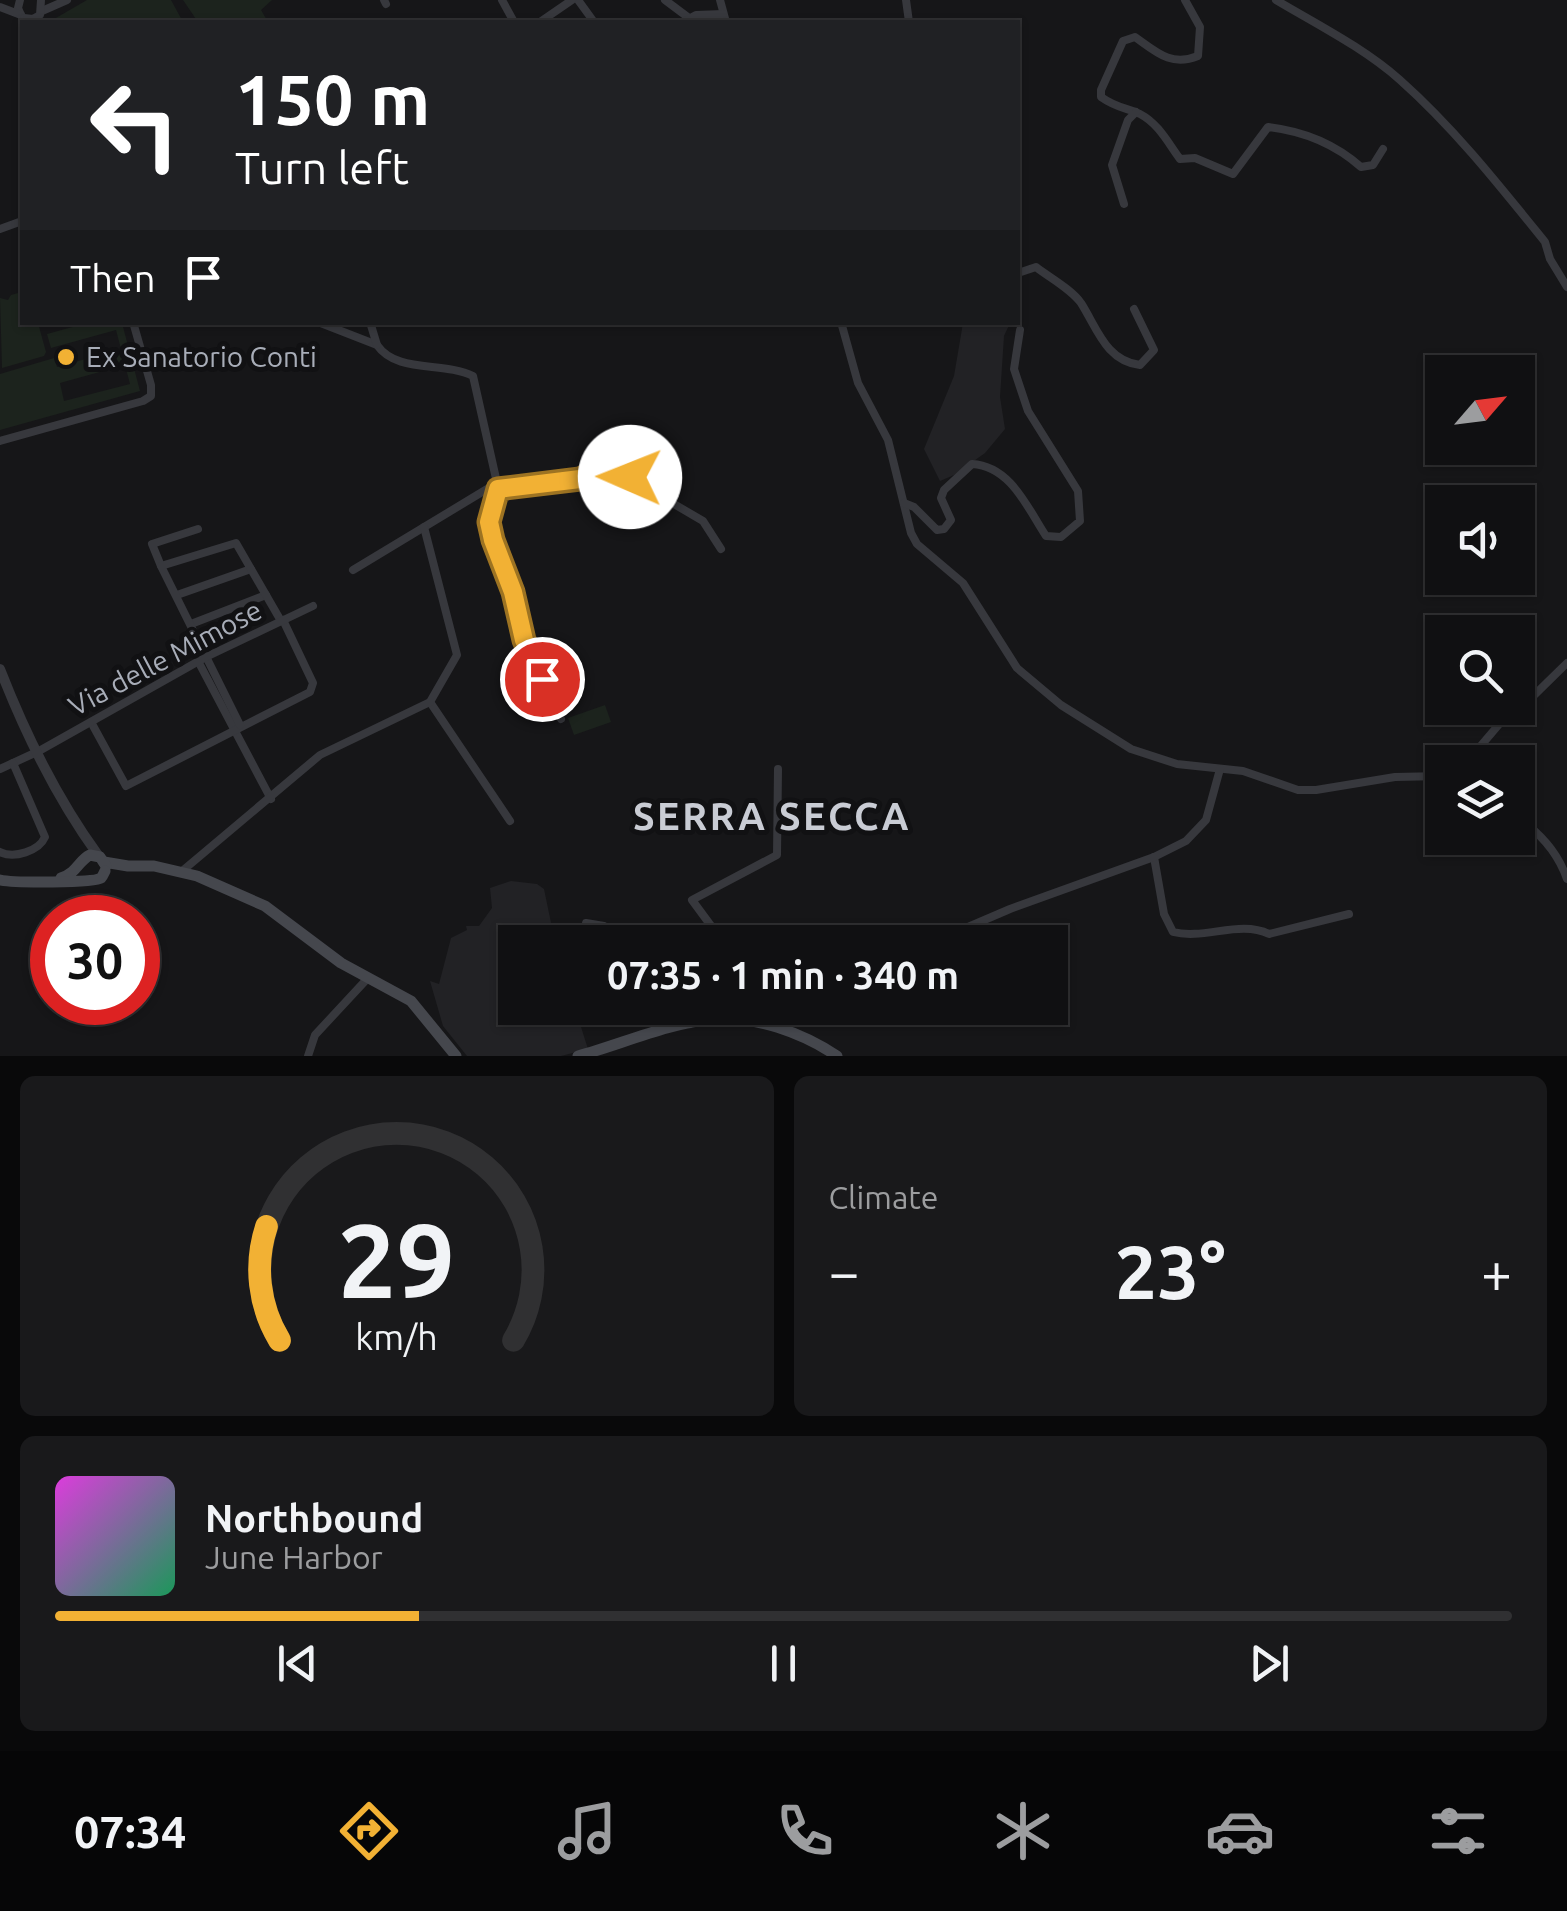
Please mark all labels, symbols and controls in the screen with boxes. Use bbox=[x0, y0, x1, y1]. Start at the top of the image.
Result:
icon: left bbox=[70, 60, 200, 190]
text: 150 m bbox=[235, 60, 430, 138]
text: Turn left bbox=[235, 142, 409, 193]
icon: arrive bbox=[176, 250, 231, 305]
text: Then bbox=[70, 257, 156, 299]
place label: Ex Sanatorio Conti bbox=[86, 341, 317, 372]
marker: Ex Sanatorio Conti bbox=[55, 346, 77, 368]
north arrow bbox=[1425, 355, 1535, 465]
map controls bbox=[1425, 355, 1535, 855]
position arrow bbox=[578, 425, 682, 529]
button: sound bbox=[1425, 485, 1535, 595]
street label: Via delle Mimose bbox=[63, 594, 266, 721]
button: search bbox=[1425, 615, 1535, 725]
pin bbox=[500, 637, 585, 722]
icon: arrive bbox=[515, 652, 570, 707]
button: layers bbox=[1425, 745, 1535, 855]
district label: SERRA SECCA bbox=[633, 795, 911, 837]
speed limit sign: 30 bbox=[30, 895, 160, 1025]
text: 07:35 · 1 min · 340 m bbox=[607, 954, 959, 996]
text: Climate bbox=[829, 1179, 939, 1215]
text: 29 bbox=[338, 1201, 455, 1318]
text: 23° bbox=[1115, 1229, 1226, 1313]
text: − bbox=[829, 1241, 860, 1302]
text: + bbox=[1481, 1241, 1512, 1302]
text: km/h bbox=[355, 1317, 438, 1357]
text: Northbound bbox=[205, 1497, 423, 1539]
text: June Harbor bbox=[205, 1539, 383, 1575]
icon: previous bbox=[270, 1636, 325, 1691]
icon: pause bbox=[756, 1636, 811, 1691]
icon: next bbox=[1242, 1636, 1297, 1691]
icon: directions bbox=[334, 1796, 404, 1866]
icon: music bbox=[552, 1796, 622, 1866]
icon: phone bbox=[770, 1796, 840, 1866]
icon: climate bbox=[988, 1796, 1058, 1866]
icon: car bbox=[1205, 1796, 1275, 1866]
icon: filters bbox=[1423, 1796, 1493, 1866]
text: 07:34 bbox=[74, 1806, 186, 1857]

